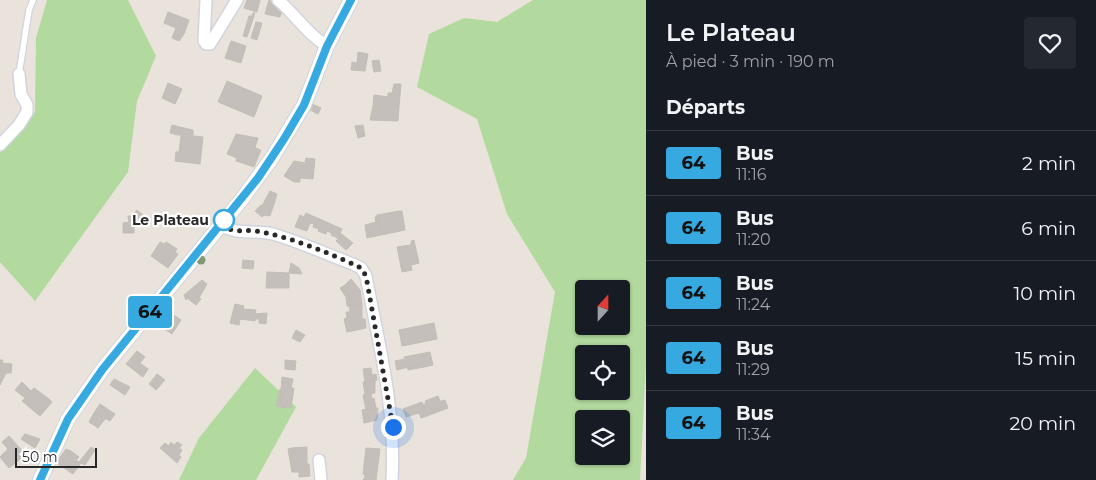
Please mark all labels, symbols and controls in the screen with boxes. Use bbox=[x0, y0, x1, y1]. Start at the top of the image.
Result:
button: heart bbox=[1024, 17, 1076, 69]
text: Le Plateau bbox=[666, 18, 796, 47]
text: À pied · 3 min · 190 m bbox=[666, 52, 835, 71]
text: Départs bbox=[666, 96, 745, 119]
text: Bus bbox=[736, 142, 774, 165]
text: 64 bbox=[682, 152, 705, 174]
text: 2 min bbox=[1022, 152, 1076, 175]
text: 11:16 bbox=[736, 165, 766, 184]
text: Bus bbox=[736, 207, 774, 230]
marker: Le Plateau bbox=[213, 209, 235, 231]
place label: Le Plateau bbox=[132, 211, 209, 229]
text: 64 bbox=[682, 217, 705, 239]
text: 6 min bbox=[1021, 217, 1076, 240]
text: 11:20 bbox=[736, 230, 771, 249]
text: Bus bbox=[736, 272, 774, 295]
north arrow bbox=[575, 280, 630, 335]
map controls bbox=[575, 280, 630, 465]
text: 64 bbox=[682, 282, 705, 304]
text: 10 min bbox=[1013, 282, 1076, 305]
text: 11:24 bbox=[736, 295, 770, 314]
line badge: 64 bbox=[128, 296, 172, 328]
text: 64 bbox=[138, 301, 162, 323]
text: Bus bbox=[736, 337, 774, 360]
button: locate bbox=[575, 345, 630, 400]
text: 64 bbox=[682, 347, 705, 369]
text: 15 min bbox=[1015, 347, 1076, 370]
text: 11:29 bbox=[736, 360, 770, 379]
text: Bus bbox=[736, 402, 774, 425]
button: layers bbox=[575, 410, 630, 465]
text: 64 bbox=[682, 412, 705, 434]
text: 20 min bbox=[1010, 412, 1076, 435]
your location bbox=[381, 415, 406, 440]
text: 11:34 bbox=[736, 425, 771, 444]
scale bar bbox=[15, 445, 98, 468]
text: 50 m bbox=[22, 448, 58, 466]

